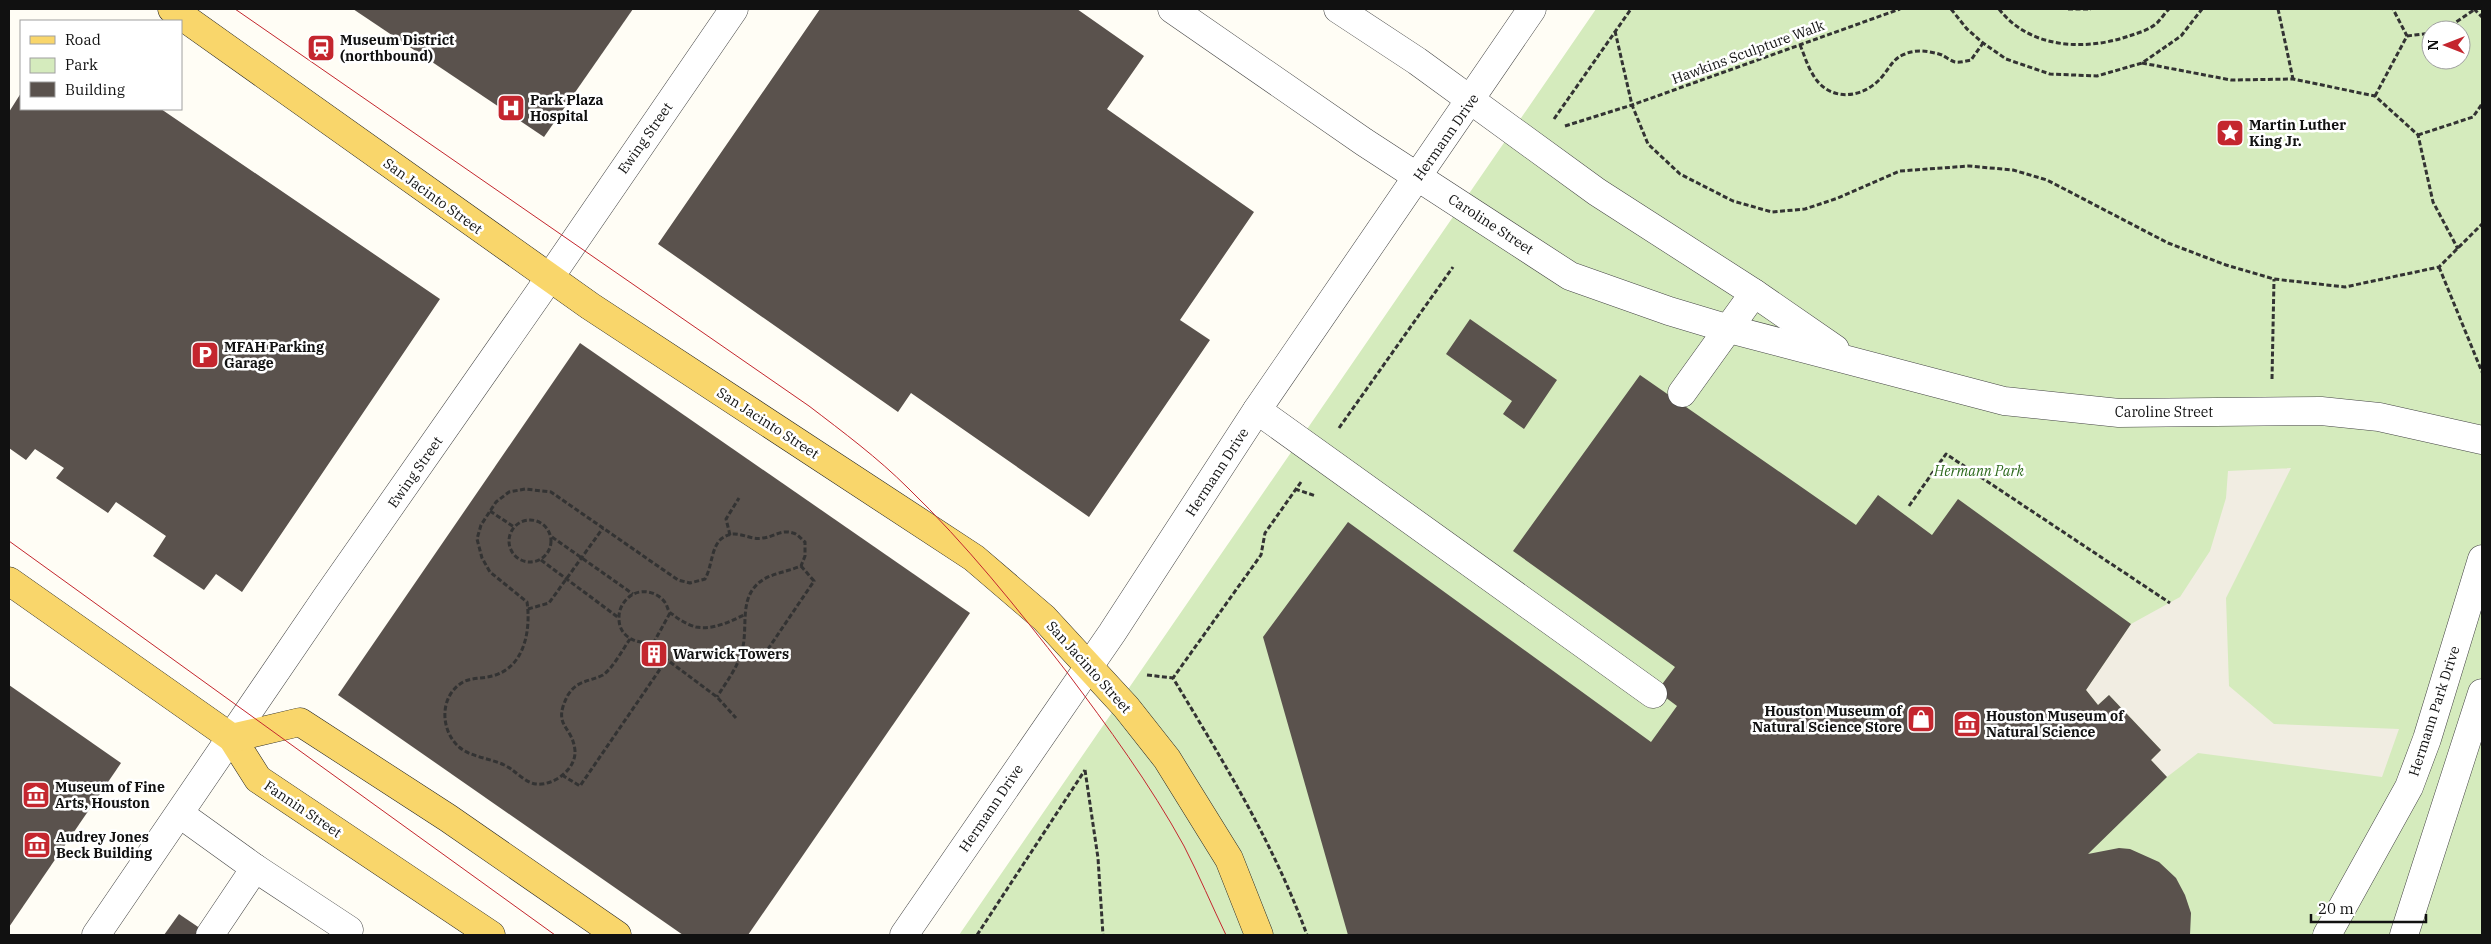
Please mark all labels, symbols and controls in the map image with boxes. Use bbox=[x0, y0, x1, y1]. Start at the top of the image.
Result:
street label: Hawkins Sculpture Walk bbox=[1669, 16, 1828, 88]
legend bbox=[20, 20, 182, 110]
north arrow bbox=[2421, 20, 2471, 70]
text: Road bbox=[65, 30, 101, 49]
place label: Museum District (northbound) bbox=[340, 31, 454, 65]
station icon: Museum District (northbound) bbox=[306, 33, 336, 63]
text: N bbox=[2424, 39, 2442, 51]
text: Park bbox=[65, 55, 98, 74]
text: Building bbox=[65, 80, 125, 99]
street label: Hermann Drive bbox=[1409, 90, 1483, 184]
place label: Park Plaza Hospital bbox=[530, 91, 603, 125]
hospital icon: Park Plaza Hospital bbox=[496, 93, 526, 123]
street label: Ewing Street bbox=[614, 99, 676, 177]
place label: Martin Luther King Jr. bbox=[2249, 116, 2346, 150]
place icon: Martin Luther King Jr. bbox=[2215, 118, 2245, 148]
street label: San Jacinto Street bbox=[380, 154, 486, 238]
street label: Caroline Street bbox=[1445, 190, 1537, 258]
place label: MFAH Parking Garage bbox=[224, 338, 325, 372]
parking icon: MFAH Parking Garage bbox=[190, 340, 220, 370]
street label: San Jacinto Street bbox=[714, 383, 822, 463]
street label: Caroline Street bbox=[2115, 403, 2213, 421]
street label: Hermann Drive bbox=[1182, 424, 1252, 520]
street label: Ewing Street bbox=[384, 433, 446, 511]
park label: Hermann Park bbox=[1933, 462, 2025, 480]
street label: San Jacinto Street bbox=[1043, 617, 1135, 717]
building icon: Warwick Towers bbox=[639, 639, 669, 669]
street label: Hermann Park Drive bbox=[2404, 644, 2464, 778]
place label: Warwick Towers bbox=[673, 645, 789, 663]
place label: Houston Museum of Natural Science Store bbox=[1752, 702, 1904, 736]
shop icon: Houston Museum of Natural Science Store bbox=[1906, 704, 1936, 734]
place label: Houston Museum of Natural Science bbox=[1986, 707, 2125, 741]
museum icon: Houston Museum of Natural Science bbox=[1952, 709, 1982, 739]
street label: Hermann Drive bbox=[955, 761, 1027, 855]
street label: Fannin Street bbox=[261, 776, 345, 842]
place label: Museum of Fine Arts, Houston bbox=[55, 778, 165, 812]
museum icon: Museum of Fine Arts, Houston bbox=[21, 780, 51, 810]
place label: Audrey Jones Beck Building bbox=[56, 828, 153, 862]
museum icon: Audrey Jones Beck Building bbox=[22, 830, 52, 860]
scale bar bbox=[2311, 892, 2426, 924]
text: 20 m bbox=[2318, 899, 2354, 918]

